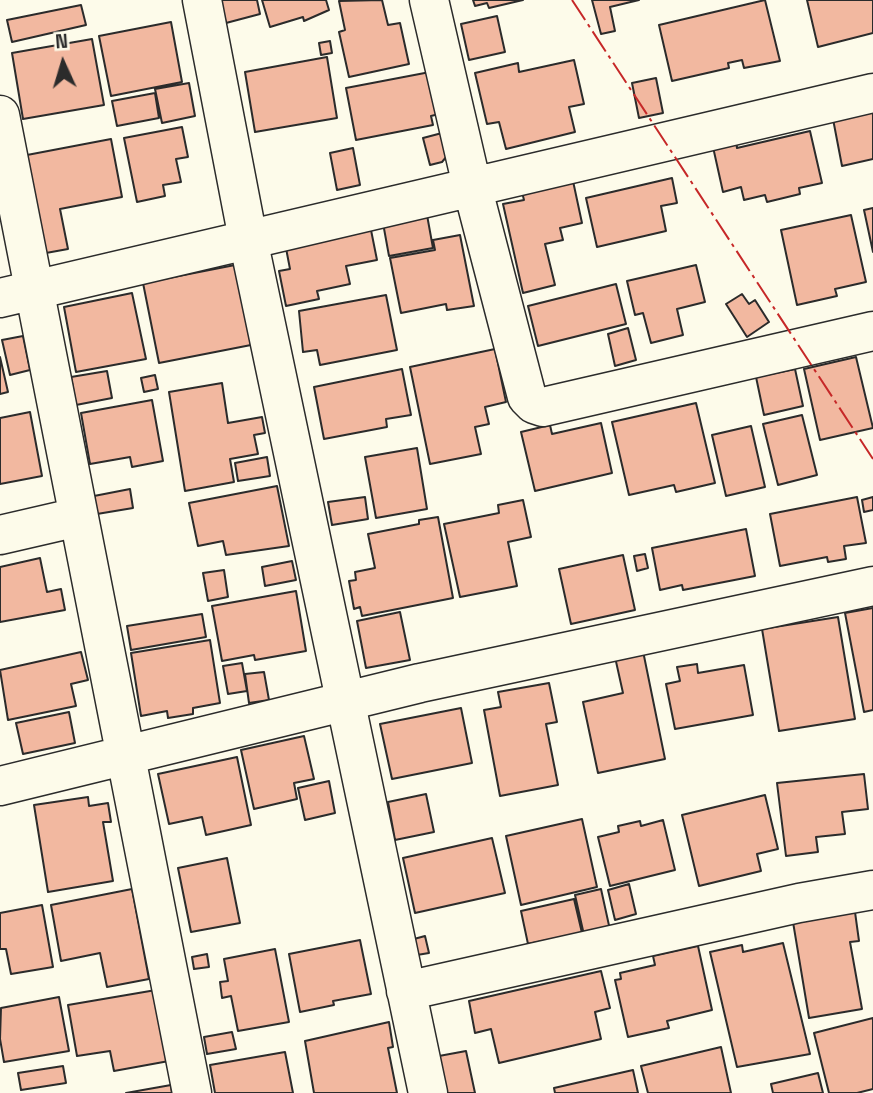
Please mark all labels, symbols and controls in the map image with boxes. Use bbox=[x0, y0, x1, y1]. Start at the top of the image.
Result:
north arrow bbox=[28, 28, 98, 98]
text: N bbox=[54, 29, 69, 54]

